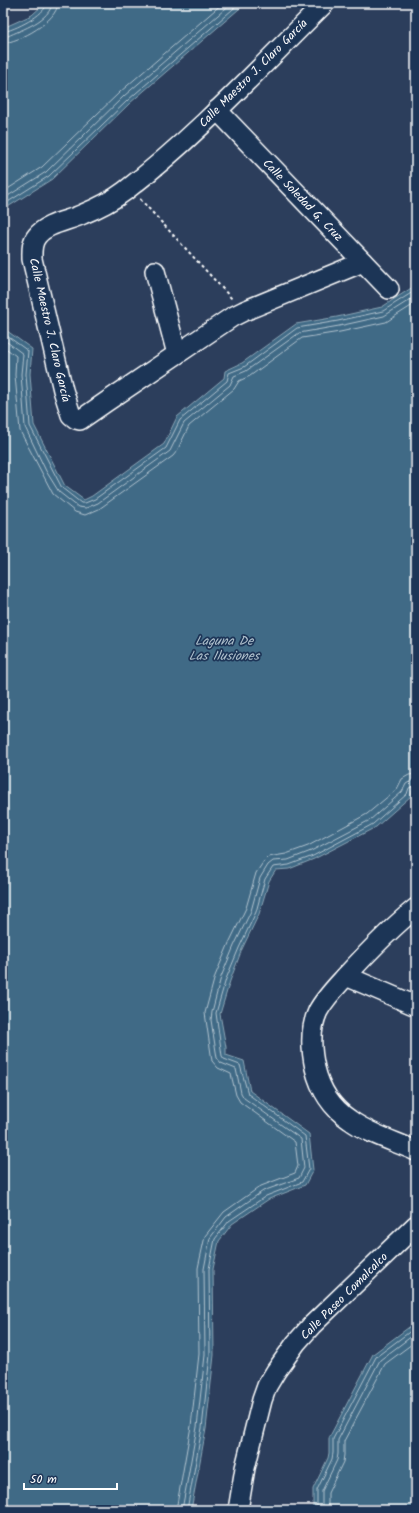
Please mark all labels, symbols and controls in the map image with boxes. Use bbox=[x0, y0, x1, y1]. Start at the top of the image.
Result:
street label: Calle Maestro J. Claro García bbox=[195, 14, 312, 132]
street label: Calle Soledad G. Cruz bbox=[258, 155, 347, 246]
street label: Calle Maestro J. Claro García bbox=[24, 256, 75, 404]
water label: Laguna De Las Ilusiones bbox=[189, 631, 261, 667]
street label: Calle Paseo Comalcalco bbox=[296, 1248, 393, 1345]
scale bar bbox=[24, 1465, 117, 1491]
text: 50 m bbox=[30, 1470, 57, 1489]

